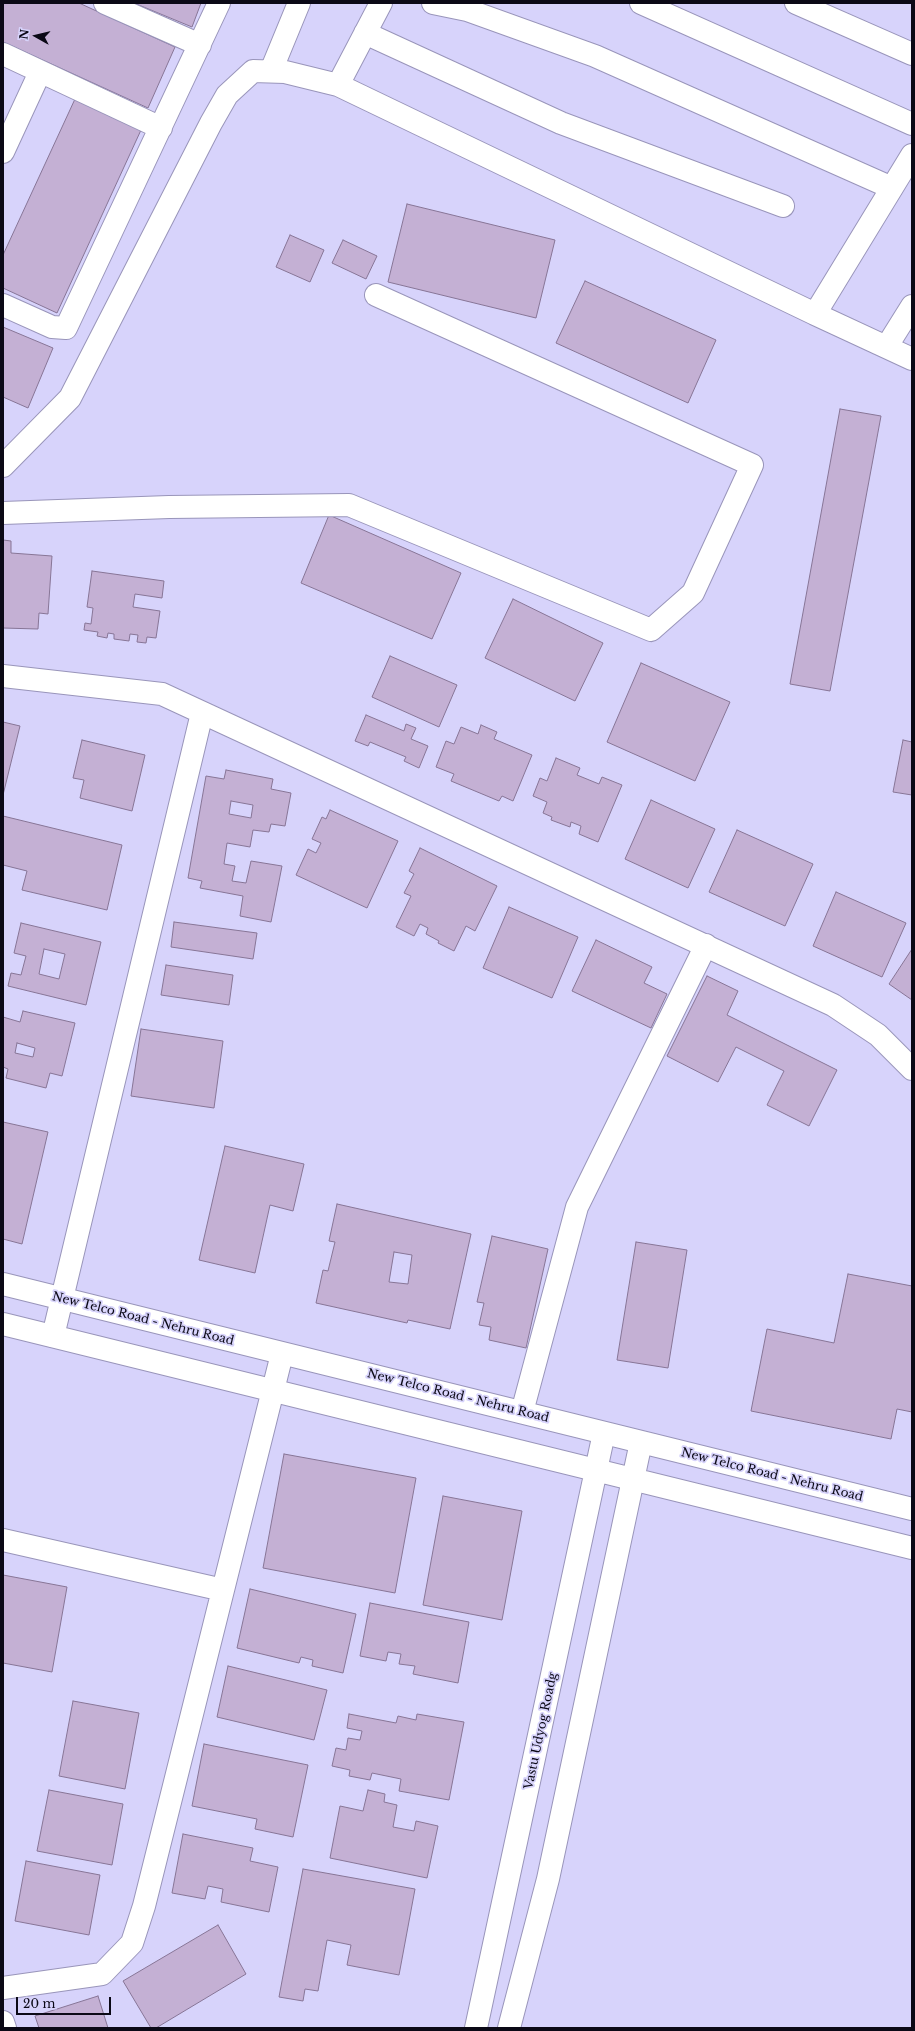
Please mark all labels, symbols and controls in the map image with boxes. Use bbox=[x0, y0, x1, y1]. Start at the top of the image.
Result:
north arrow bbox=[16, 16, 56, 56]
text: N bbox=[16, 28, 32, 40]
street label: New Telco Road - Nehru Road bbox=[51, 1289, 235, 1349]
street label: New Telco Road - Nehru Road bbox=[366, 1366, 550, 1426]
street label: New Telco Road - Nehru Road bbox=[680, 1445, 864, 1505]
street label: Vastu Udyog Roadg bbox=[522, 1671, 560, 1791]
scale bar bbox=[18, 1989, 113, 2015]
text: 20 m bbox=[23, 1996, 55, 2011]

